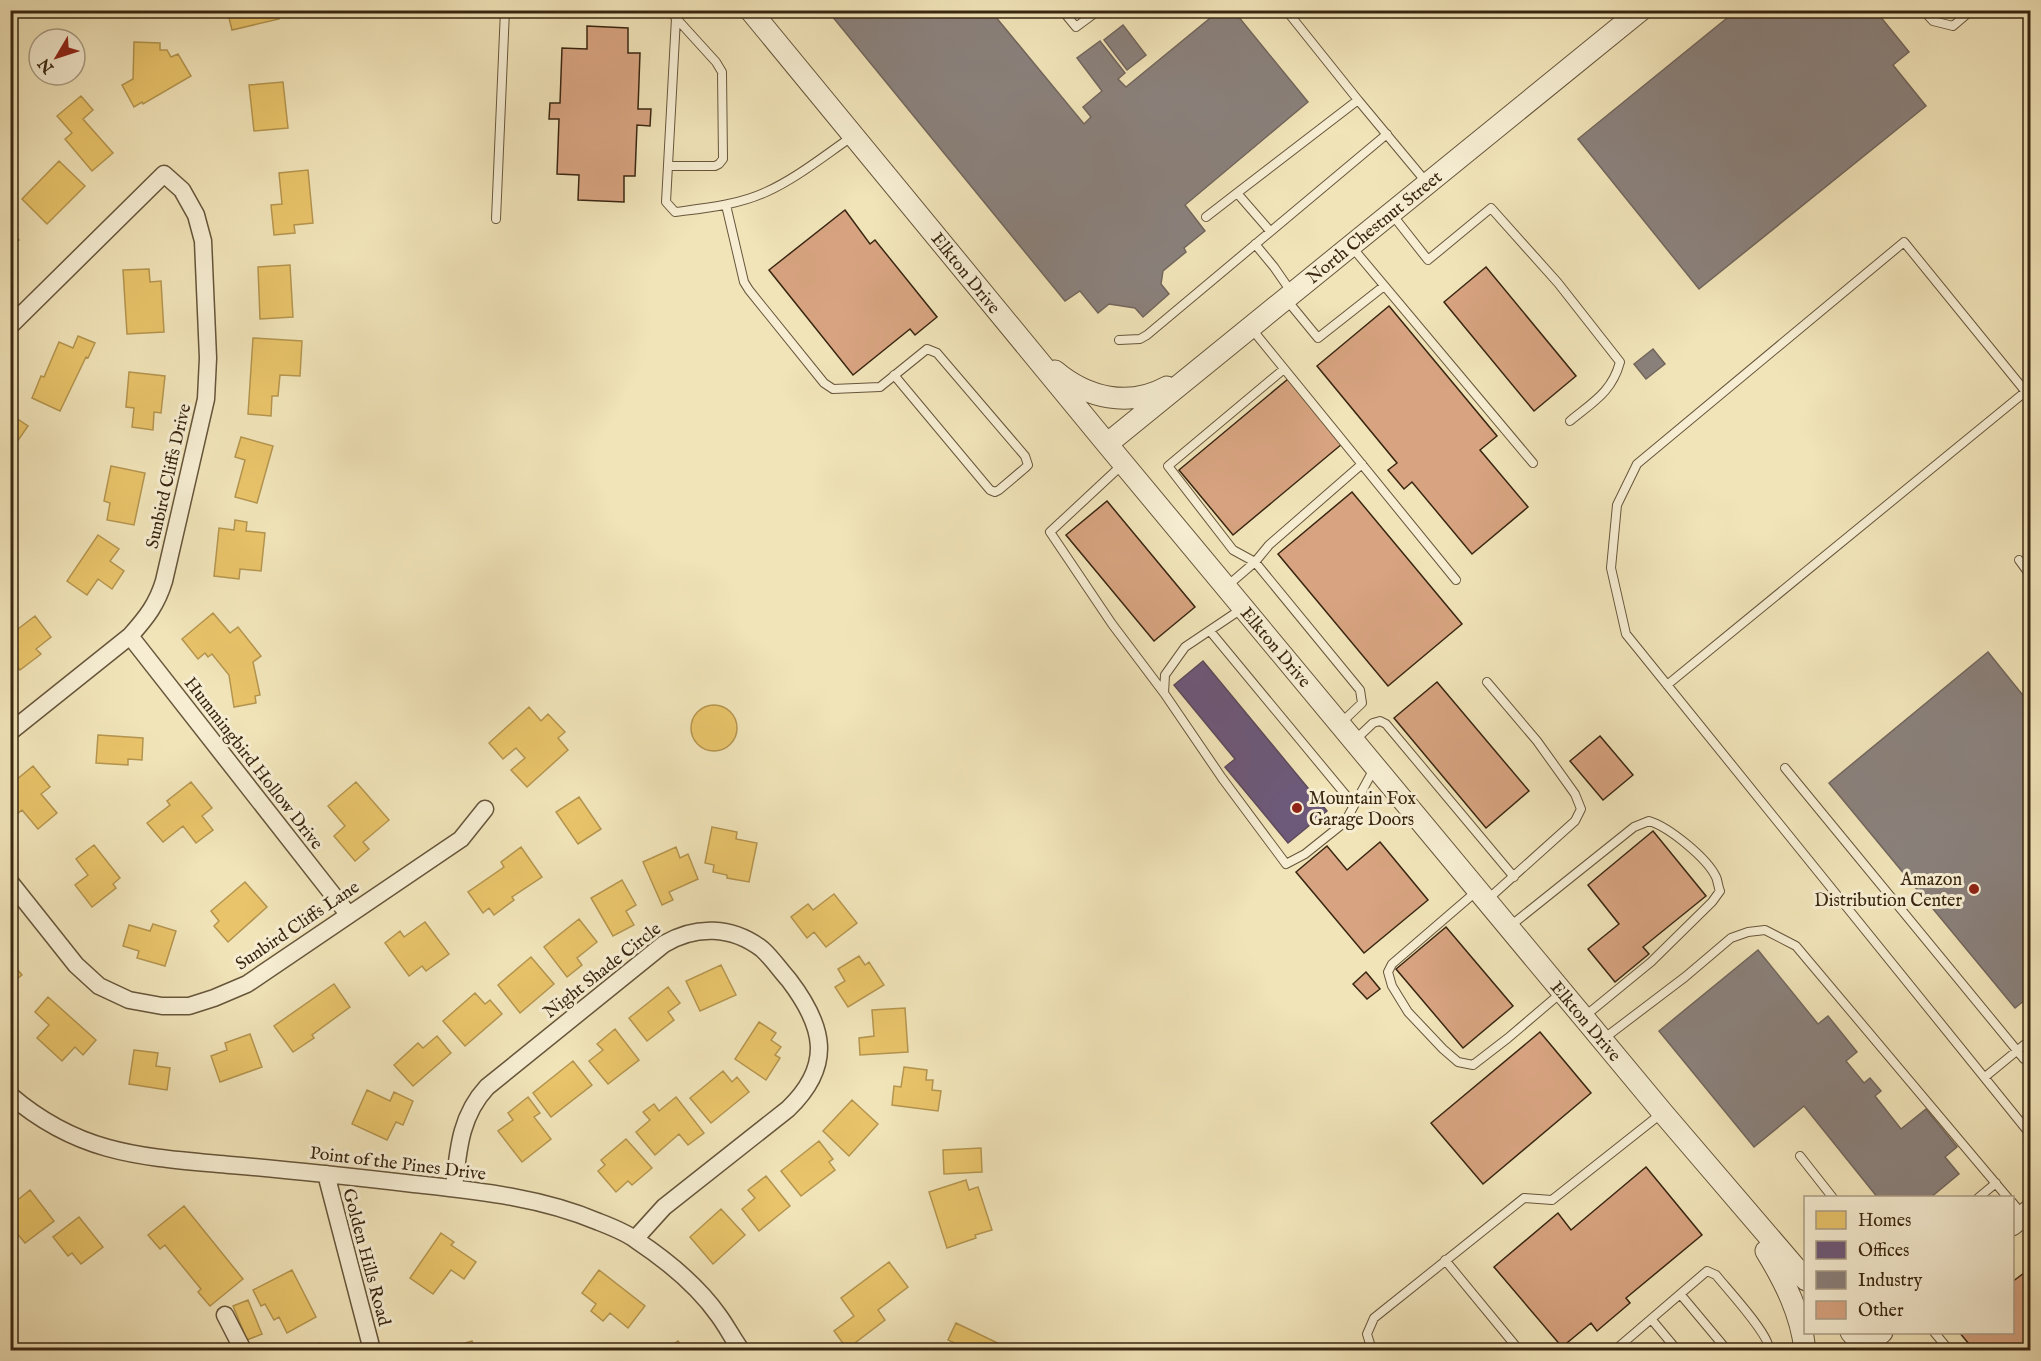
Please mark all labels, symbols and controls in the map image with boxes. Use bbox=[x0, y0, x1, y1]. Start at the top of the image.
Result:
north arrow bbox=[27, 27, 87, 87]
text: N bbox=[35, 53, 60, 78]
street label: North Chestnut Street bbox=[1302, 166, 1447, 290]
street label: Elkton Drive bbox=[925, 229, 1005, 319]
street label: Sunbird Cliffs Drive bbox=[142, 402, 197, 551]
street label: Elkton Drive bbox=[1234, 603, 1315, 693]
street label: Hummingbird Hollow Drive bbox=[178, 673, 327, 855]
place label: Mountain Fox Garage Doors bbox=[1309, 788, 1416, 832]
marker: Mountain Fox Garage Doors bbox=[1290, 801, 1304, 815]
place label: Amazon Distribution Center bbox=[1814, 869, 1962, 913]
street label: Sunbird Cliffs Lane bbox=[231, 876, 364, 976]
marker: Amazon Distribution Center bbox=[1967, 882, 1981, 896]
street label: Night Shade Circle bbox=[539, 918, 666, 1024]
street label: Elkton Drive bbox=[1544, 977, 1625, 1067]
street label: Point of the Pines Drive bbox=[308, 1142, 487, 1187]
street label: Golden Hills Road bbox=[336, 1186, 395, 1329]
legend bbox=[1804, 1196, 2014, 1334]
text: Homes bbox=[1858, 1210, 1911, 1233]
text: Offices bbox=[1858, 1240, 1909, 1263]
text: Industry bbox=[1858, 1270, 1922, 1293]
text: Other bbox=[1858, 1300, 1904, 1323]

